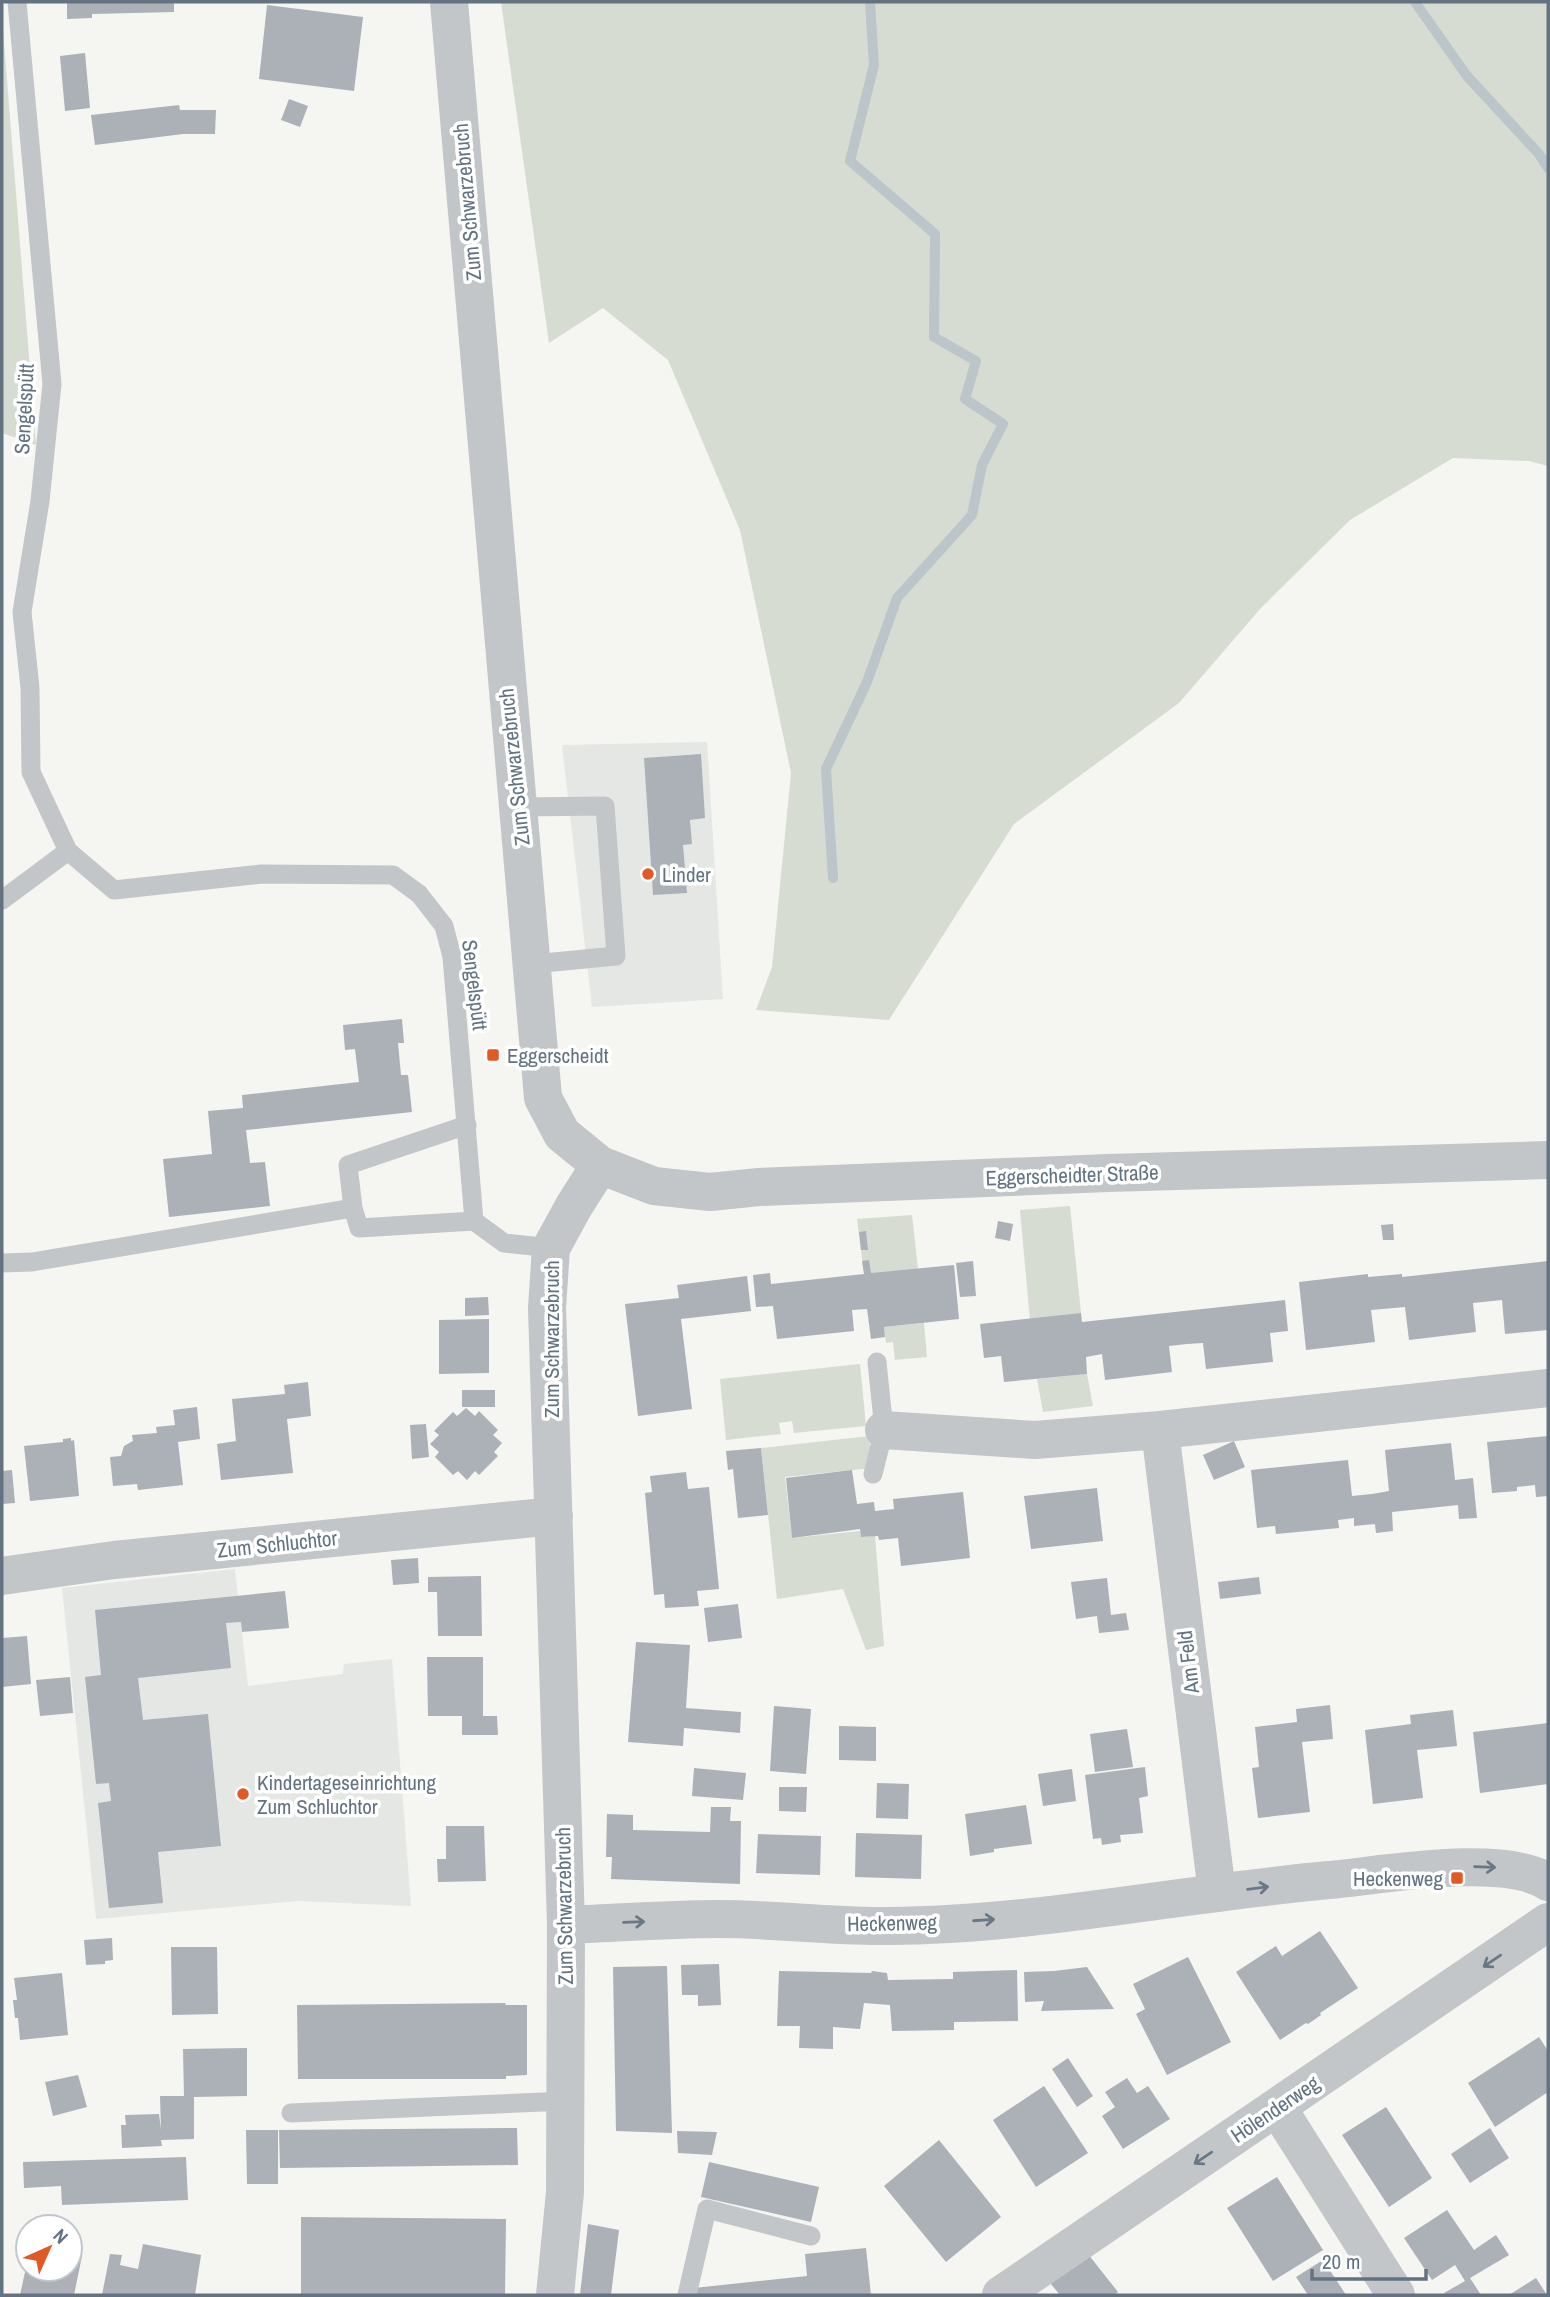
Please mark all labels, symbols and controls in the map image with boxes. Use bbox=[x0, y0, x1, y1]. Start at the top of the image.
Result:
street label: Zum Schwarzebruch bbox=[446, 122, 488, 282]
street label: Sengelspütt bbox=[7, 363, 41, 455]
street label: Zum Schwarzebruch bbox=[491, 687, 537, 847]
place label: Linder bbox=[662, 860, 711, 889]
marker: Linder bbox=[640, 866, 656, 882]
street label: Sengelspütt bbox=[455, 938, 495, 1032]
place label: Eggerscheidt bbox=[507, 1041, 609, 1070]
marker: Eggerscheidt bbox=[485, 1047, 501, 1063]
street label: Eggerscheidter Straße bbox=[985, 1157, 1159, 1193]
street label: Zum Schwarzebruch bbox=[537, 1260, 566, 1418]
street label: Zum Schluchtor bbox=[216, 1523, 339, 1565]
street label: Am Feld bbox=[1170, 1629, 1206, 1696]
place label: Kindertageseinrichtung Zum Schluchtor bbox=[257, 1768, 436, 1821]
marker: Kindertageseinrichtung Zum Schluchtor bbox=[235, 1786, 251, 1802]
street label: Zum Schwarzebruch bbox=[548, 1827, 580, 1985]
one-way arrow bbox=[1473, 1861, 1496, 1874]
place label: Heckenweg bbox=[1353, 1864, 1443, 1893]
marker: Heckenweg bbox=[1449, 1870, 1465, 1886]
one-way arrow bbox=[1246, 1882, 1269, 1895]
street label: Heckenweg bbox=[847, 1908, 938, 1938]
one-way arrow bbox=[972, 1913, 995, 1926]
one-way arrow bbox=[622, 1916, 645, 1929]
one-way arrow bbox=[1483, 1953, 1502, 1968]
street label: Hölenderweg bbox=[1225, 2068, 1326, 2149]
one-way arrow bbox=[1193, 2151, 1213, 2165]
north arrow bbox=[14, 2213, 84, 2283]
text: N bbox=[48, 2223, 74, 2249]
scale bar bbox=[1312, 2238, 1426, 2282]
text: 20 m bbox=[1322, 2247, 1360, 2276]

